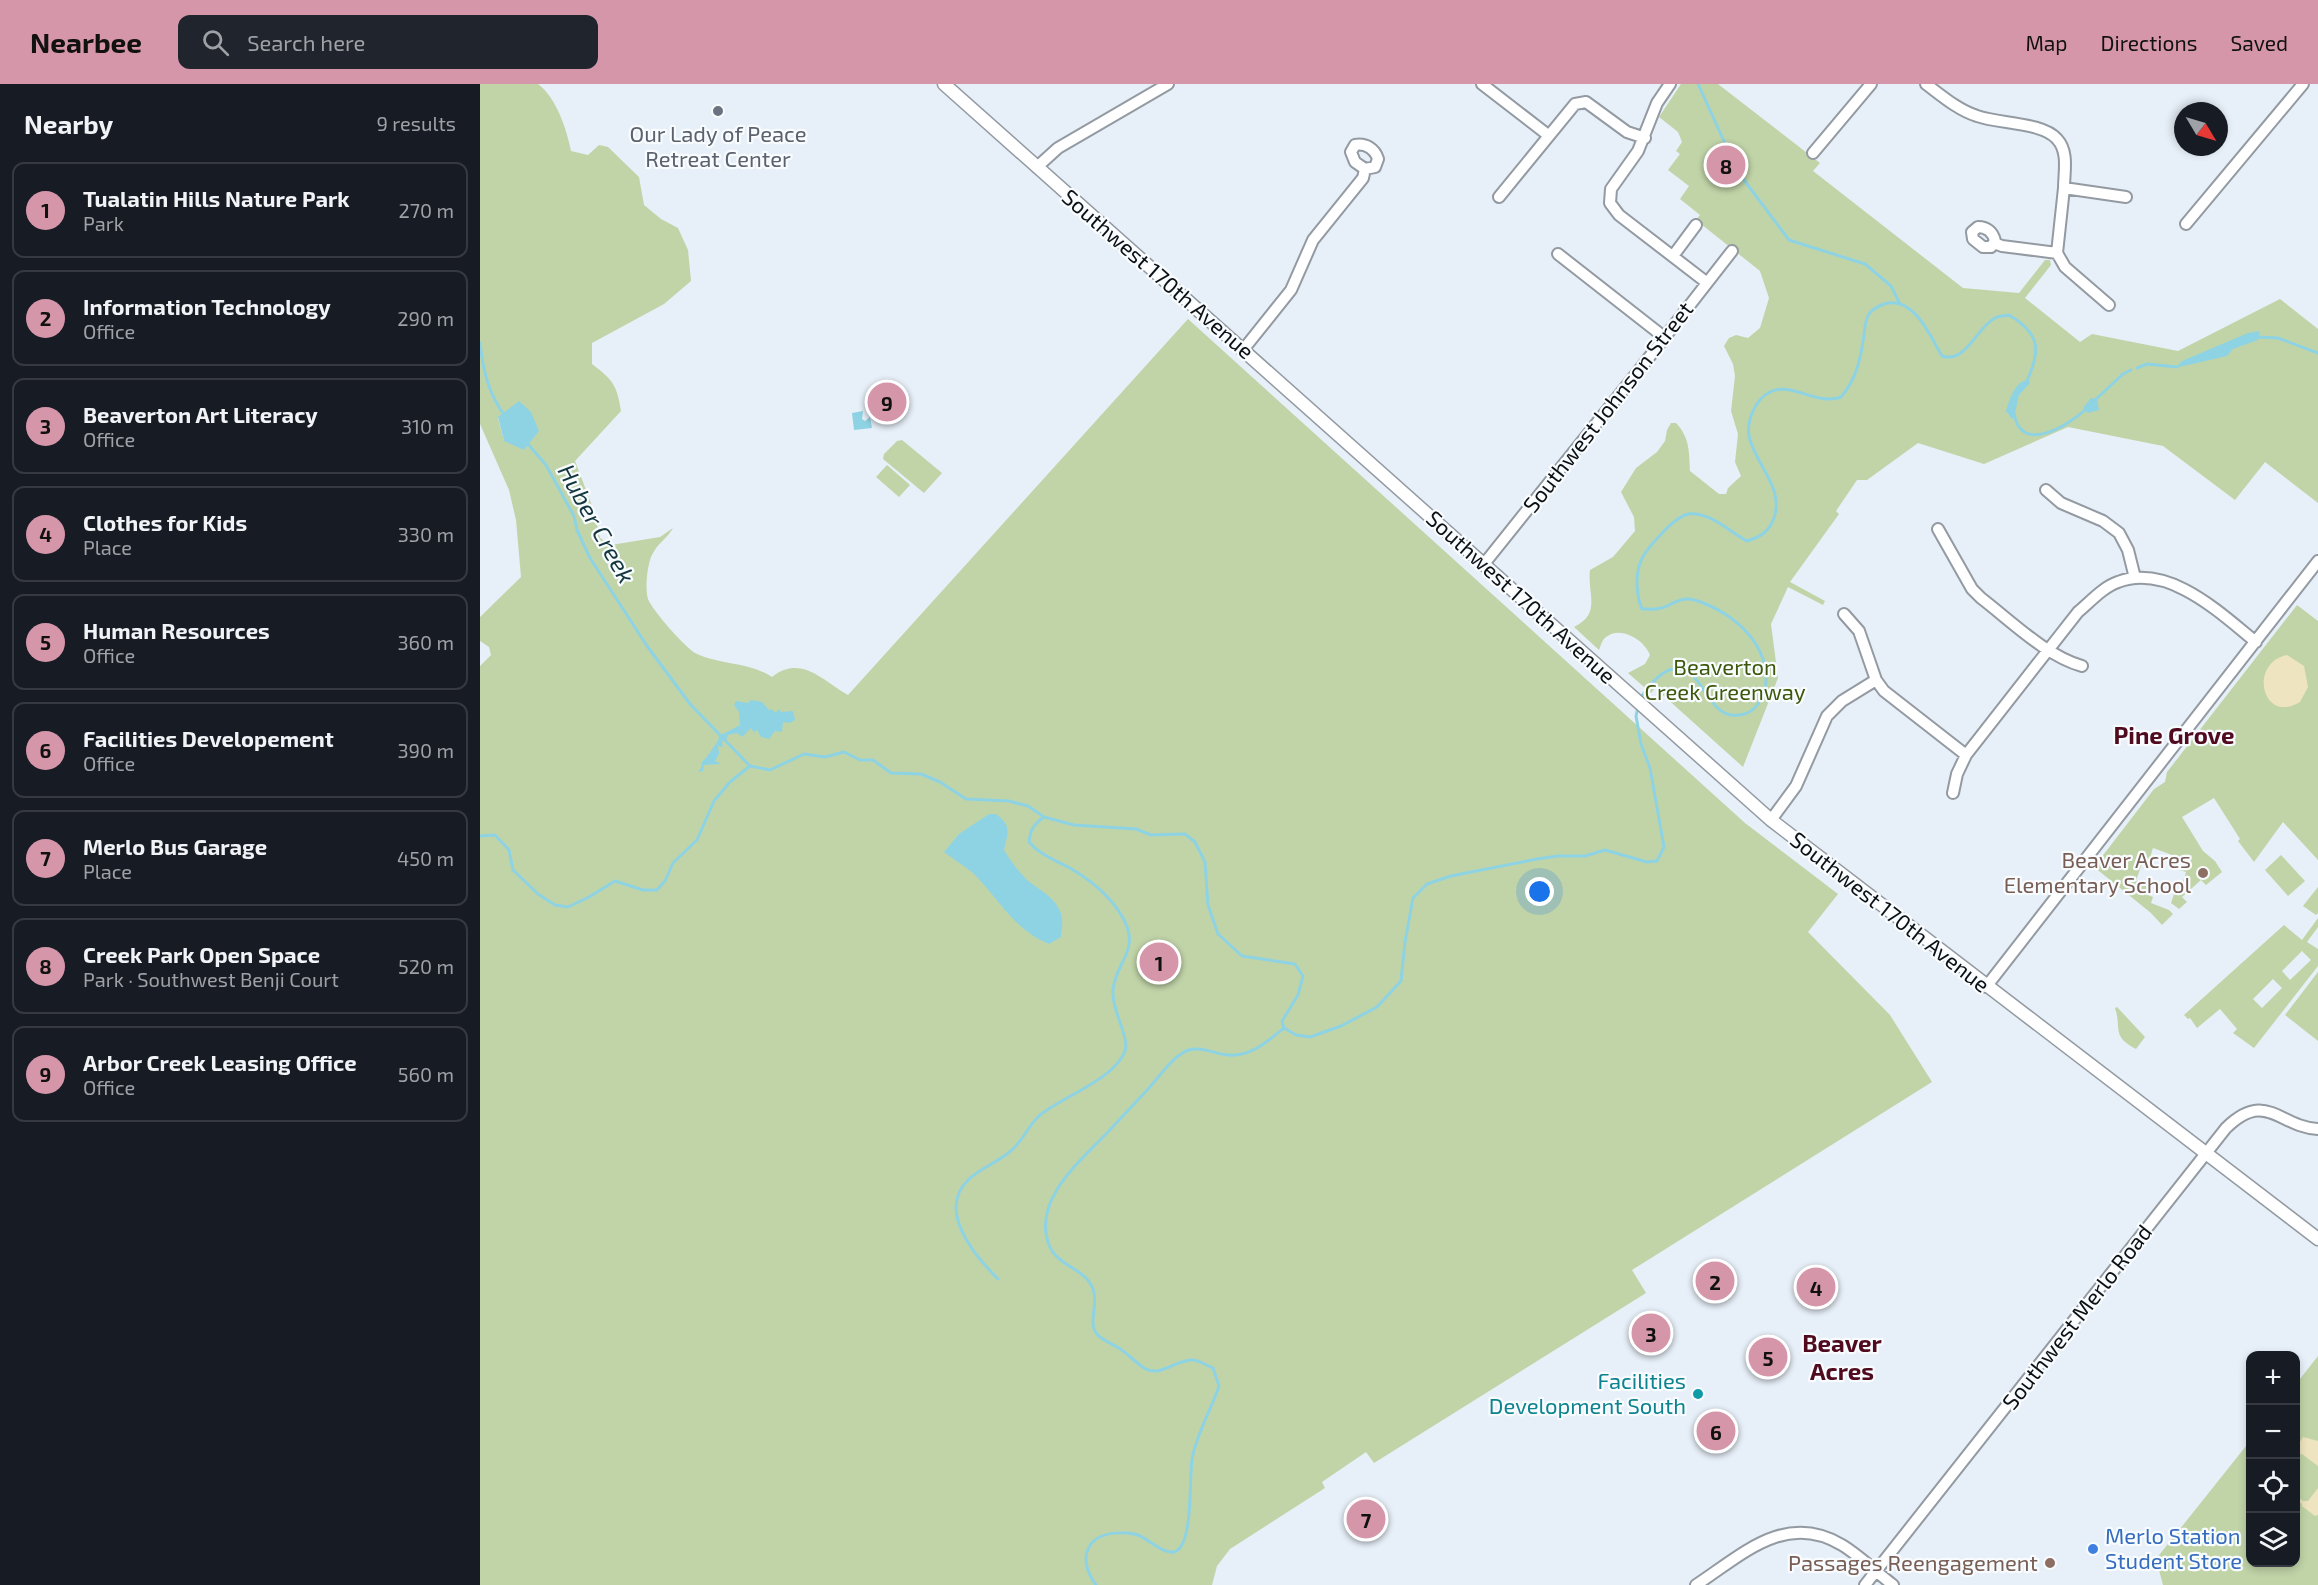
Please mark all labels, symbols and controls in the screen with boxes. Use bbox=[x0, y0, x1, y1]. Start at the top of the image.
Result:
search box bbox=[178, 15, 598, 69]
text: Nearbee bbox=[30, 25, 142, 59]
icon: search bbox=[199, 26, 232, 59]
text: Search here bbox=[247, 29, 365, 55]
text: Map bbox=[2025, 30, 2068, 55]
text: Directions bbox=[2101, 30, 2197, 55]
text: Saved bbox=[2230, 30, 2288, 55]
north arrow bbox=[2174, 102, 2228, 156]
marker: Our Lady of Peace Retreat Center bbox=[711, 104, 725, 118]
text: Nearby bbox=[24, 108, 113, 139]
text: 9 results bbox=[376, 111, 456, 135]
place label: Our Lady of Peace Retreat Center bbox=[629, 120, 807, 171]
pin: 8 bbox=[1706, 142, 1746, 188]
street label: Southwest 170th Avenue bbox=[1058, 183, 1260, 364]
text: Tualatin Hills Nature Park bbox=[83, 185, 350, 211]
text: 1 bbox=[41, 198, 50, 222]
text: 270 m bbox=[398, 198, 454, 222]
text: Park bbox=[83, 211, 124, 235]
text: Information Technology bbox=[83, 293, 331, 319]
street label: Southwest Johnson Street bbox=[1517, 296, 1698, 517]
text: 2 bbox=[40, 306, 51, 330]
text: 290 m bbox=[397, 306, 454, 330]
text: Office bbox=[83, 319, 135, 343]
pin: 9 bbox=[868, 380, 906, 424]
text: Beaverton Art Literacy bbox=[83, 401, 318, 427]
text: 3 bbox=[40, 414, 51, 438]
text: 310 m bbox=[401, 414, 454, 438]
text: Office bbox=[83, 427, 135, 451]
water label: Huber Creek bbox=[553, 459, 642, 588]
street label: Southwest 170th Avenue bbox=[1422, 504, 1622, 688]
text: Clothes for Kids bbox=[83, 509, 247, 535]
text: 4 bbox=[39, 522, 52, 546]
text: 330 m bbox=[398, 522, 454, 546]
text: Place bbox=[83, 535, 132, 559]
text: Human Resources bbox=[83, 617, 270, 643]
text: 5 bbox=[40, 630, 51, 654]
text: 360 m bbox=[397, 630, 454, 654]
text: Office bbox=[83, 643, 135, 667]
park label: Beaverton Creek Greenway bbox=[1644, 653, 1806, 704]
district label: Pine Grove bbox=[2113, 720, 2235, 749]
text: Facilities Developement bbox=[83, 725, 334, 751]
text: 6 bbox=[40, 738, 51, 762]
text: 390 m bbox=[397, 738, 454, 762]
text: Office bbox=[83, 751, 135, 775]
street label: Southwest 170th Avenue bbox=[1786, 825, 1995, 997]
text: Merlo Bus Garage bbox=[83, 833, 267, 859]
text: 7 bbox=[40, 846, 51, 870]
text: 450 m bbox=[397, 846, 454, 870]
place label: Beaver Acres Elementary School bbox=[2004, 846, 2191, 897]
text: Place bbox=[83, 859, 132, 883]
marker: Beaver Acres Elementary School bbox=[2196, 866, 2210, 880]
your location bbox=[1525, 877, 1554, 906]
pin: 1 bbox=[1140, 940, 1178, 984]
text: Creek Park Open Space bbox=[83, 941, 320, 967]
text: 8 bbox=[39, 954, 52, 978]
text: 520 m bbox=[398, 954, 454, 978]
text: Park · Southwest Benji Court bbox=[83, 967, 339, 991]
text: Arbor Creek Leasing Office bbox=[83, 1049, 357, 1075]
text: 9 bbox=[40, 1062, 51, 1086]
text: 560 m bbox=[398, 1062, 454, 1086]
text: Office bbox=[83, 1075, 135, 1099]
street label: Southwest Merlo Road bbox=[1996, 1219, 2156, 1414]
pin: 2 bbox=[1696, 1258, 1734, 1304]
pin: 4 bbox=[1796, 1264, 1836, 1310]
pin: 3 bbox=[1632, 1310, 1670, 1356]
district label: Beaver Acres bbox=[1802, 1328, 1883, 1385]
pin: 5 bbox=[1748, 1334, 1788, 1380]
map controls bbox=[2246, 1351, 2300, 1567]
button: + bbox=[2246, 1351, 2300, 1405]
place label: Facilities Development South bbox=[1489, 1367, 1686, 1418]
marker: Facilities Development South bbox=[1691, 1387, 1705, 1401]
button: − bbox=[2246, 1405, 2300, 1459]
pin: 6 bbox=[1696, 1408, 1736, 1454]
button: locate bbox=[2246, 1459, 2300, 1513]
pin: 7 bbox=[1346, 1496, 1386, 1542]
button: layers bbox=[2246, 1513, 2300, 1567]
place label: Merlo Station Student Store bbox=[2105, 1522, 2242, 1573]
marker: Merlo Station Student Store bbox=[2086, 1542, 2100, 1556]
place label: Passages Reengagement bbox=[1788, 1549, 2038, 1575]
marker: Passages Reengagement bbox=[2043, 1556, 2057, 1570]

